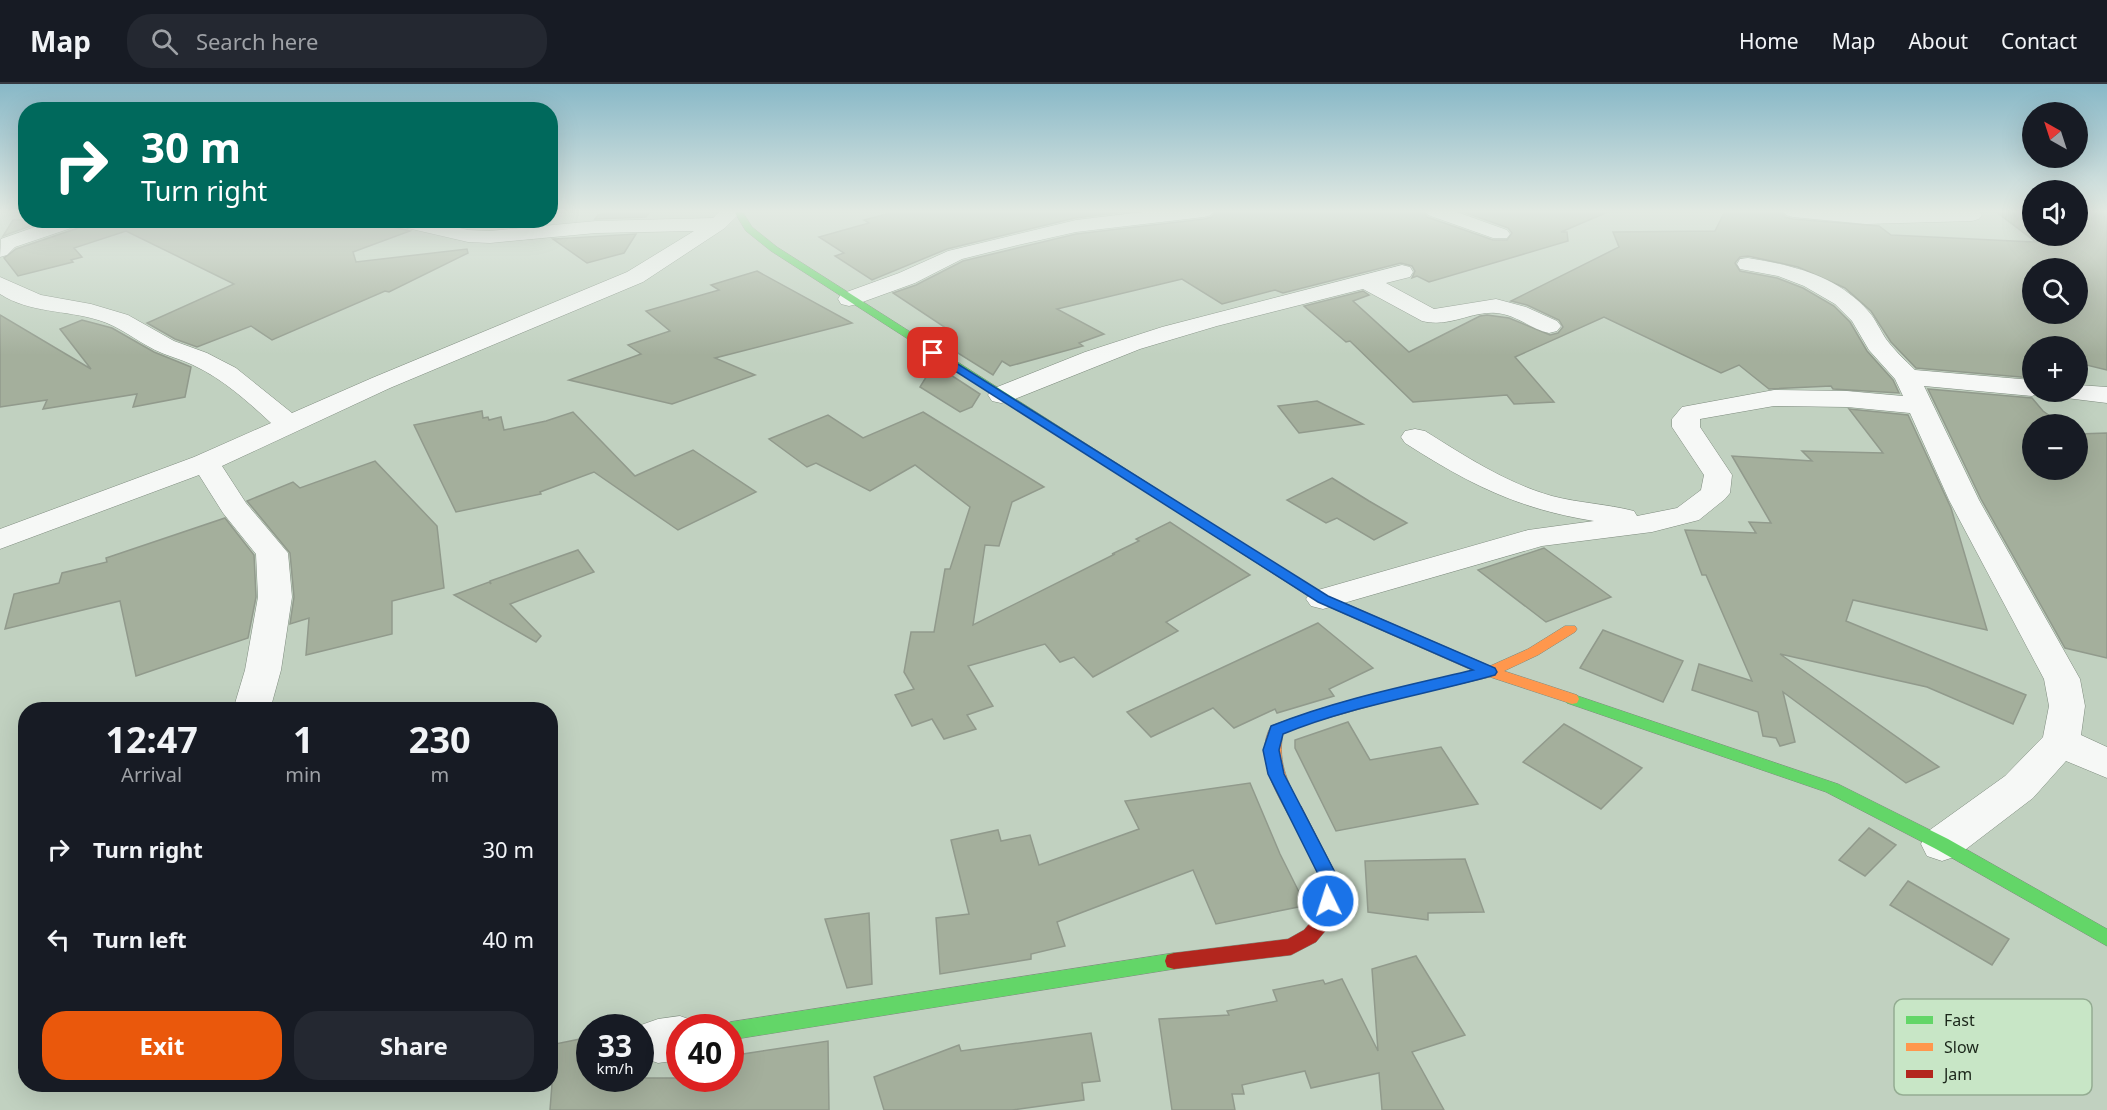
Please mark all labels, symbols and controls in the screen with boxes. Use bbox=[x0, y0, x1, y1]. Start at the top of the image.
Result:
search box bbox=[127, 14, 547, 68]
text: Map bbox=[30, 22, 91, 60]
icon: search bbox=[148, 25, 181, 58]
text: Search here bbox=[196, 26, 318, 56]
text: Home bbox=[1739, 27, 1799, 55]
text: Map bbox=[1832, 27, 1875, 55]
text: About bbox=[1908, 27, 1968, 55]
text: Contact bbox=[2001, 27, 2077, 55]
north arrow bbox=[2022, 102, 2088, 168]
map controls bbox=[2022, 102, 2088, 480]
text: 30 m bbox=[141, 118, 241, 175]
icon: right bbox=[42, 126, 120, 204]
text: Turn right bbox=[141, 172, 267, 209]
button: sound bbox=[2022, 180, 2088, 246]
button: search bbox=[2022, 258, 2088, 324]
pin bbox=[907, 327, 958, 378]
icon: arrive bbox=[916, 336, 949, 369]
button: + bbox=[2022, 336, 2088, 402]
button: − bbox=[2022, 414, 2088, 480]
text: 12:47 bbox=[105, 715, 198, 764]
text: 1 bbox=[293, 715, 314, 764]
text: 230 bbox=[409, 715, 471, 764]
text: Arrival bbox=[121, 761, 182, 788]
text: min bbox=[285, 761, 321, 788]
text: m bbox=[430, 761, 449, 788]
icon: right bbox=[42, 833, 75, 866]
text: Turn right bbox=[93, 834, 203, 864]
text: 30 m bbox=[483, 834, 534, 864]
position arrow bbox=[1296, 869, 1360, 933]
icon: left bbox=[42, 923, 75, 956]
text: Turn left bbox=[93, 924, 187, 954]
text: 40 m bbox=[483, 924, 534, 954]
legend bbox=[1894, 999, 2092, 1095]
text: Fast bbox=[1944, 1009, 1975, 1031]
button: Exit bbox=[42, 1011, 282, 1080]
button: Share bbox=[294, 1011, 534, 1080]
speed limit sign: 40 bbox=[666, 1014, 744, 1092]
text: 33 bbox=[598, 1025, 632, 1066]
text: Slow bbox=[1944, 1036, 1979, 1058]
text: km/h bbox=[597, 1058, 633, 1078]
text: Jam bbox=[1942, 1063, 1972, 1085]

